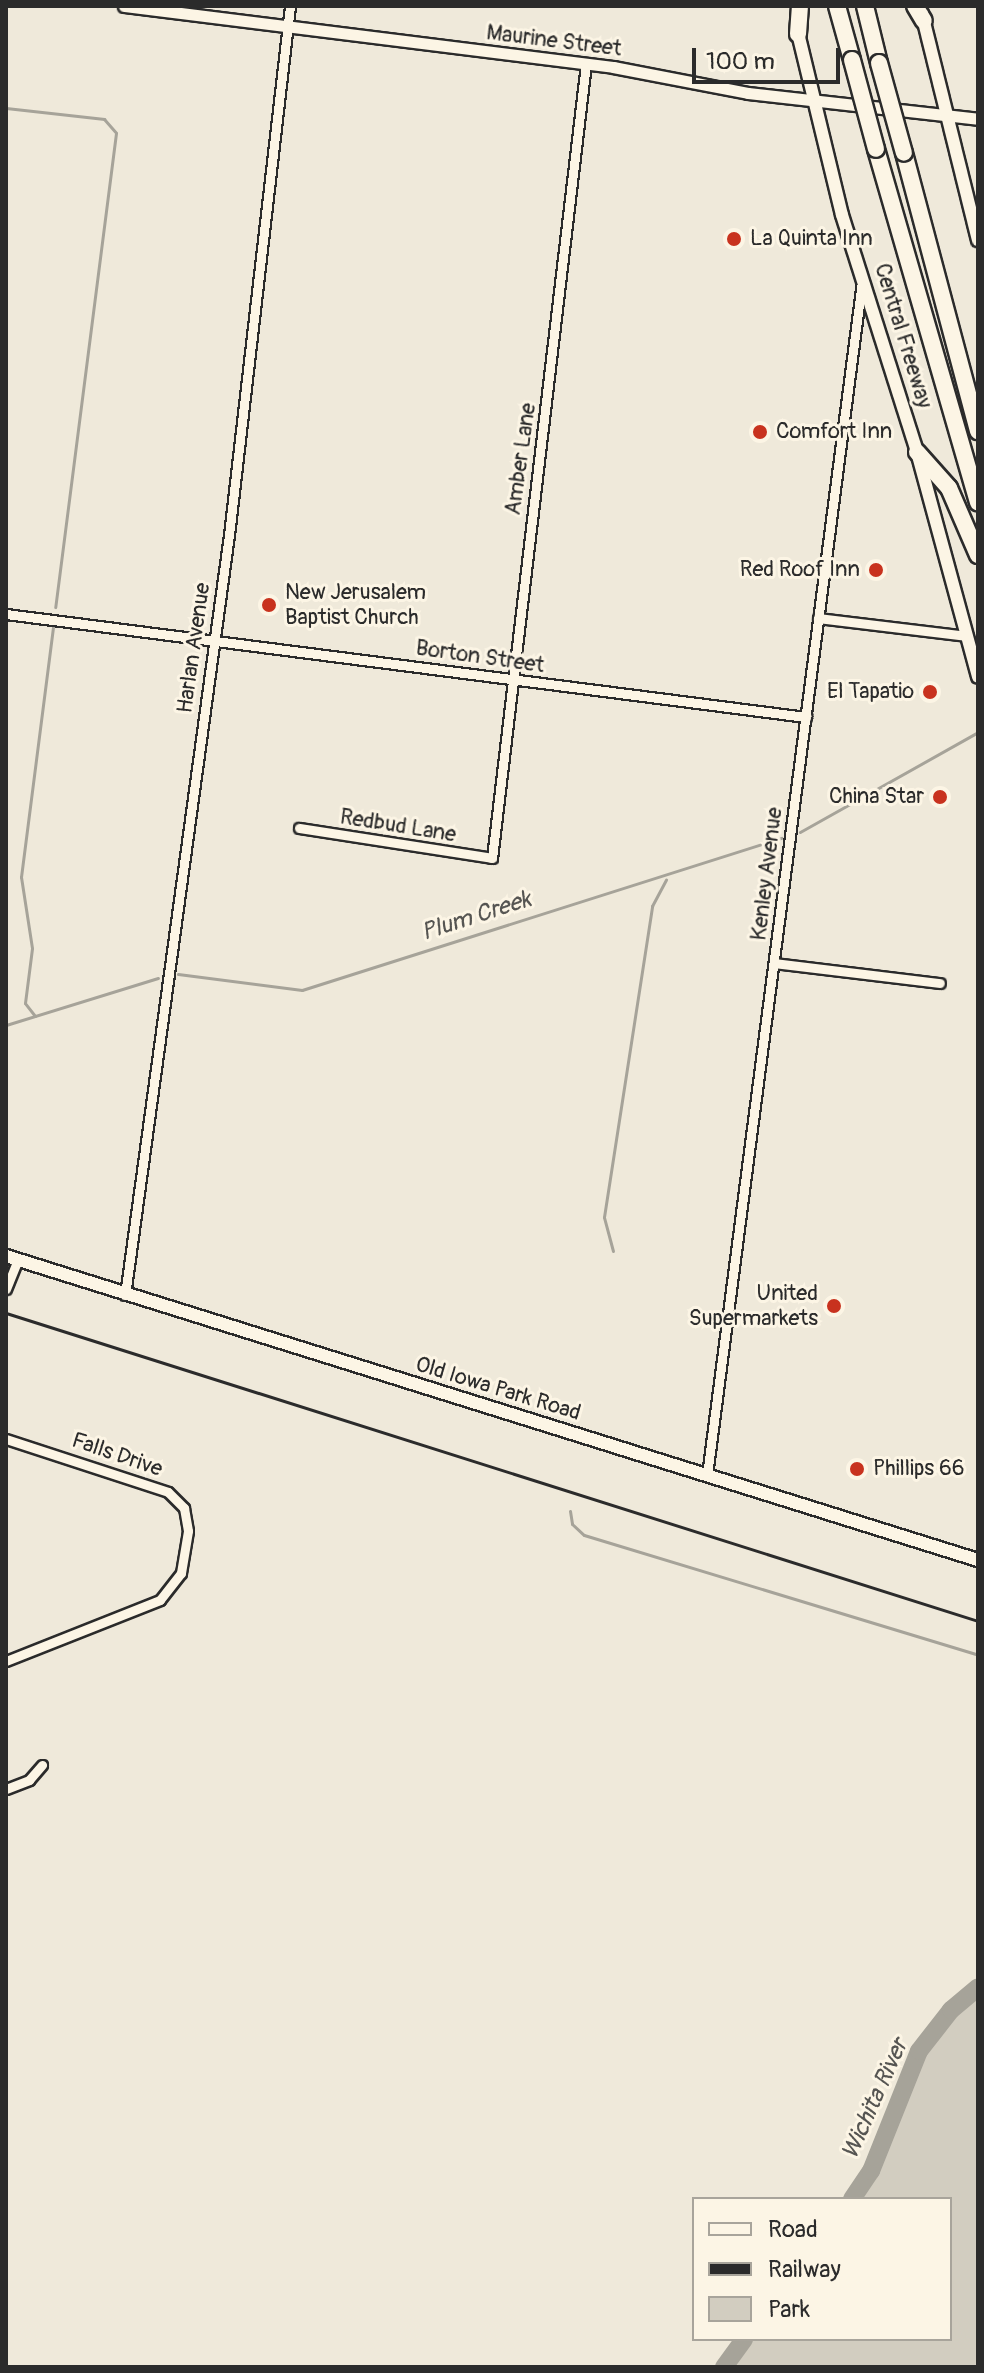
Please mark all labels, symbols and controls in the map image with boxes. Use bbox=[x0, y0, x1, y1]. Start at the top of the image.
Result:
street label: Maurine Street bbox=[485, 20, 623, 62]
scale bar bbox=[696, 32, 844, 82]
text: 100 m bbox=[706, 47, 775, 76]
place label: La Quinta Inn bbox=[750, 226, 873, 252]
marker: La Quinta Inn bbox=[725, 230, 743, 248]
street label: Central Freeway bbox=[868, 260, 938, 412]
street label: Amber Lane bbox=[500, 401, 542, 517]
place label: Comfort Inn bbox=[776, 419, 892, 445]
marker: Comfort Inn bbox=[751, 423, 769, 441]
place label: Red Roof Inn bbox=[740, 557, 860, 583]
marker: Red Roof Inn bbox=[867, 561, 885, 579]
place label: New Jerusalem Baptist Church bbox=[285, 579, 426, 630]
street label: Harlan Avenue bbox=[172, 581, 216, 715]
marker: New Jerusalem Baptist Church bbox=[260, 596, 278, 614]
street label: Borton Street bbox=[414, 635, 546, 679]
place label: El Tapatio bbox=[827, 679, 914, 705]
marker: El Tapatio bbox=[921, 683, 939, 701]
place label: China Star bbox=[829, 784, 924, 810]
marker: China Star bbox=[931, 788, 949, 806]
street label: Redbud Lane bbox=[338, 804, 458, 848]
street label: Kenley Avenue bbox=[746, 806, 788, 942]
water label: Plum Creek bbox=[418, 885, 534, 947]
place label: United Supermarkets bbox=[689, 1280, 818, 1332]
marker: United Supermarkets bbox=[825, 1297, 843, 1315]
street label: Old Iowa Park Road bbox=[412, 1351, 584, 1427]
street label: Falls Drive bbox=[68, 1427, 166, 1483]
place label: Phillips 66 bbox=[873, 1456, 965, 1482]
marker: Phillips 66 bbox=[848, 1460, 866, 1478]
water label: Wichita River bbox=[836, 2034, 914, 2164]
legend bbox=[692, 2197, 952, 2341]
text: Road bbox=[768, 2215, 818, 2244]
text: Railway bbox=[768, 2255, 841, 2284]
text: Park bbox=[768, 2295, 810, 2324]

